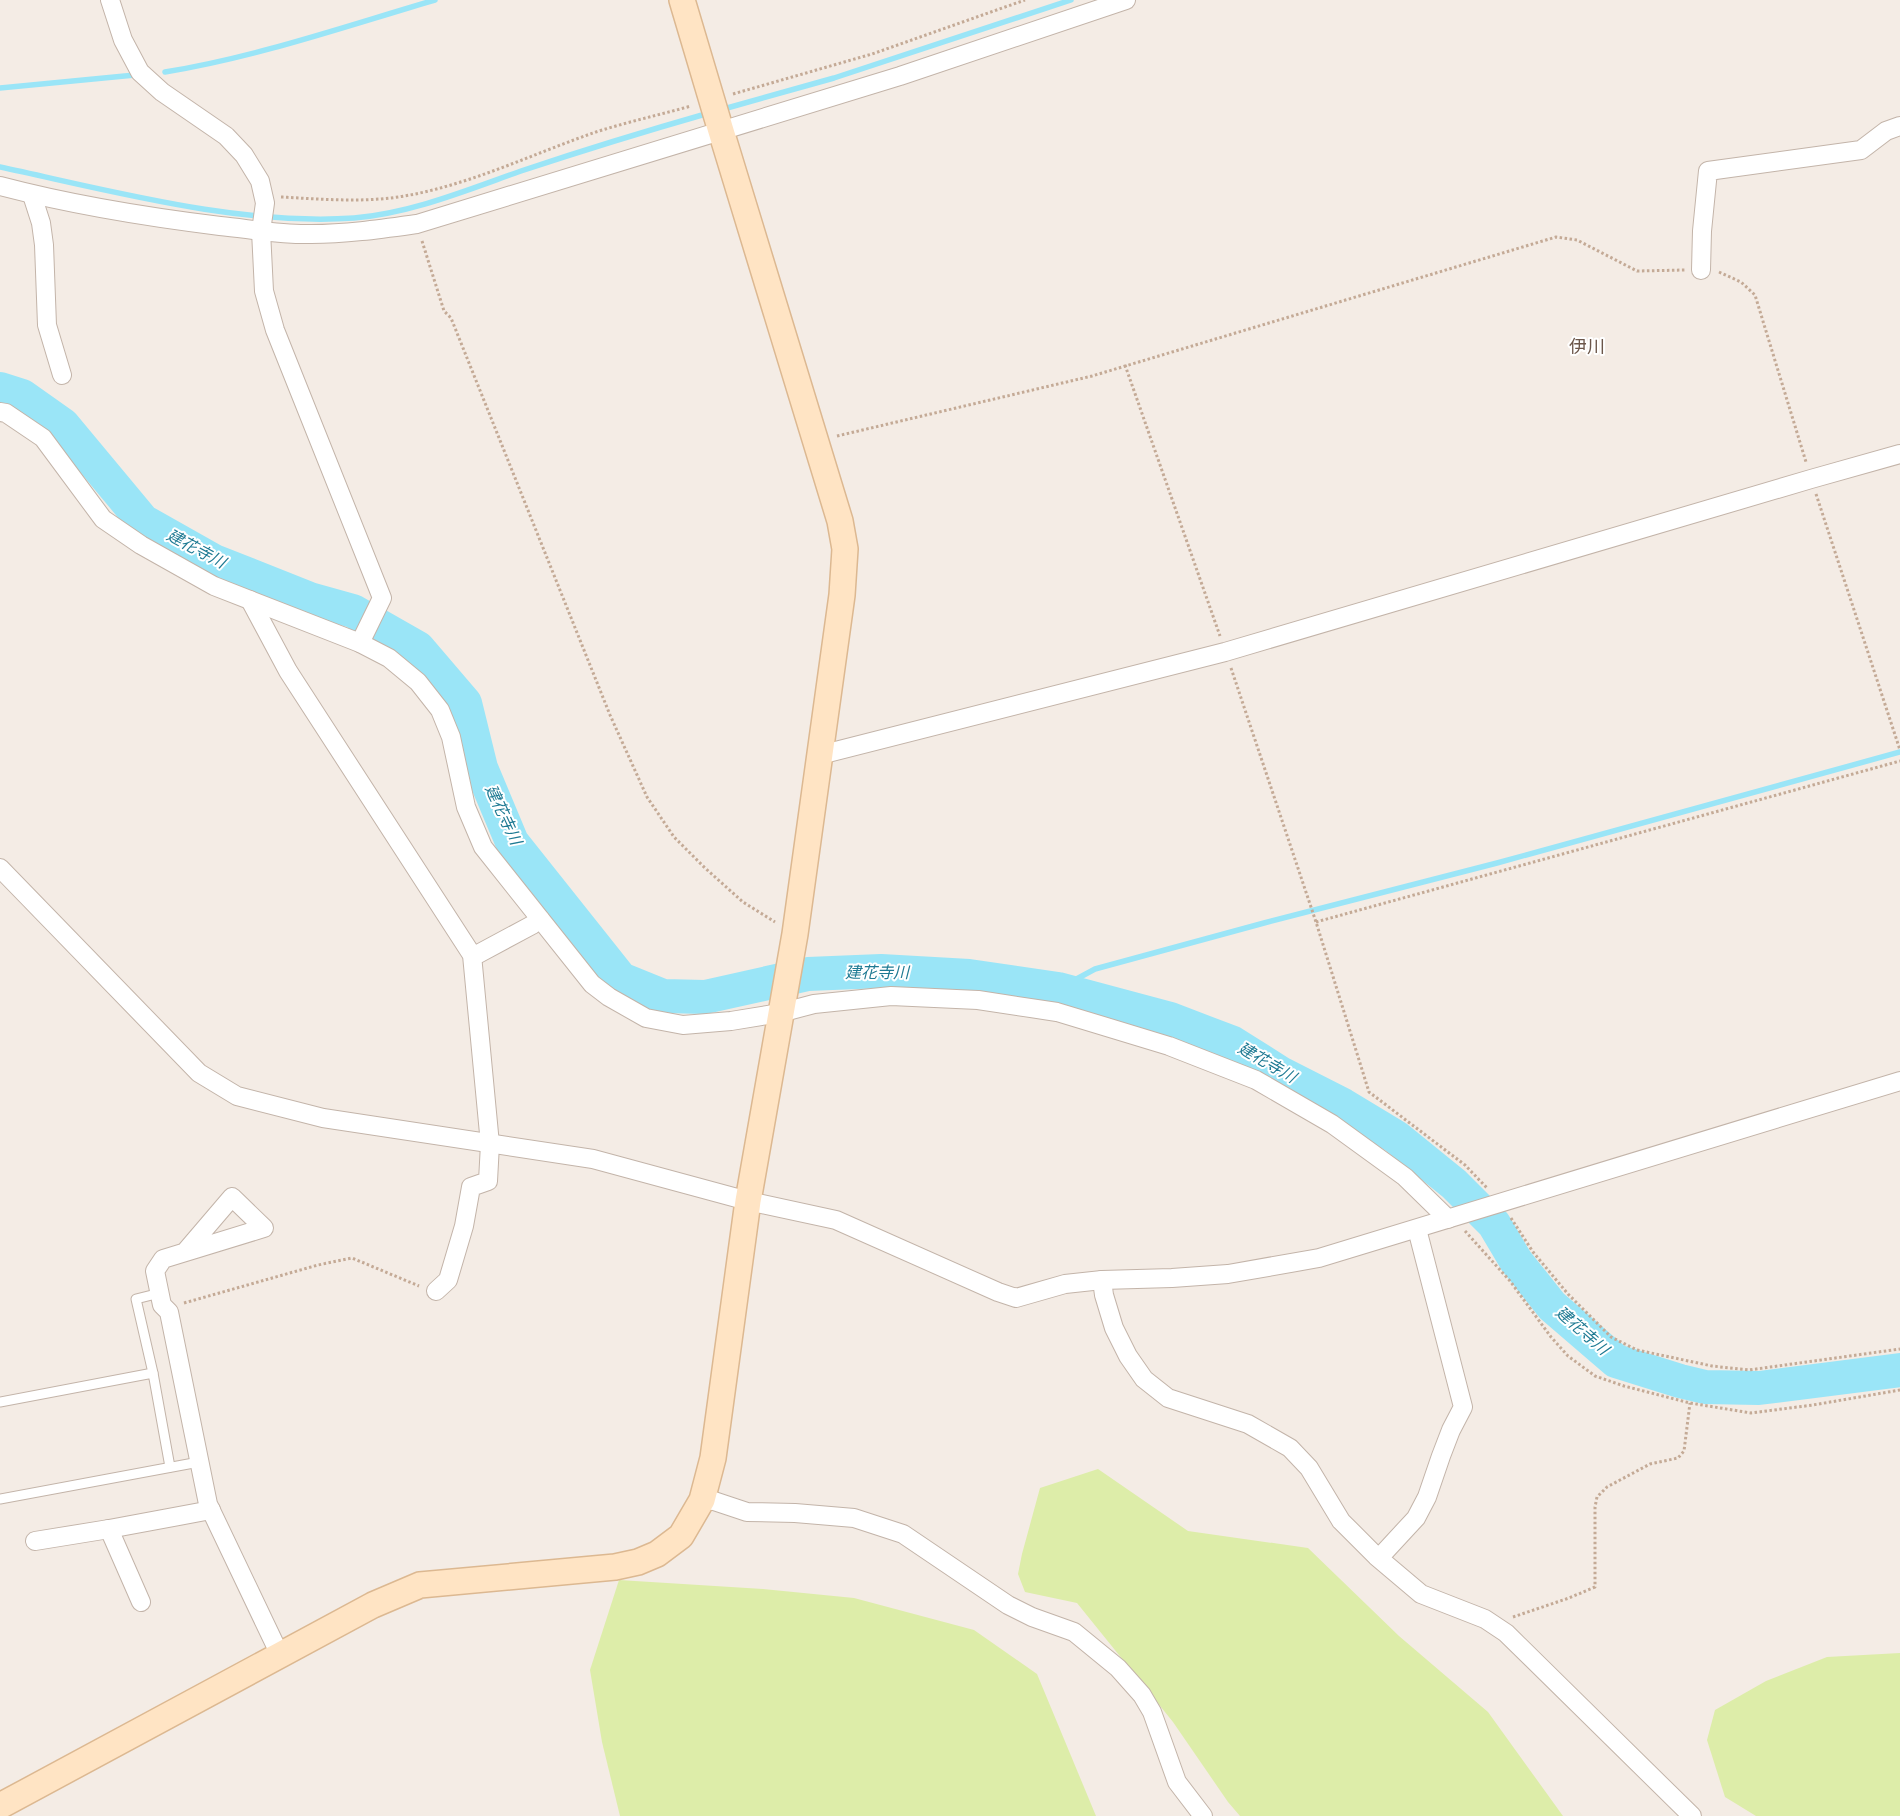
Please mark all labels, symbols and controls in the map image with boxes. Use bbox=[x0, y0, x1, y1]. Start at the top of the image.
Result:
district label: 伊川 bbox=[1569, 337, 1605, 357]
water label: 建花寺川 bbox=[164, 526, 230, 572]
water label: 建花寺川 bbox=[482, 782, 526, 849]
water label: 建花寺川 bbox=[845, 964, 911, 981]
water label: 建花寺川 bbox=[1235, 1039, 1301, 1087]
water label: 建花寺川 bbox=[1553, 1303, 1614, 1359]

